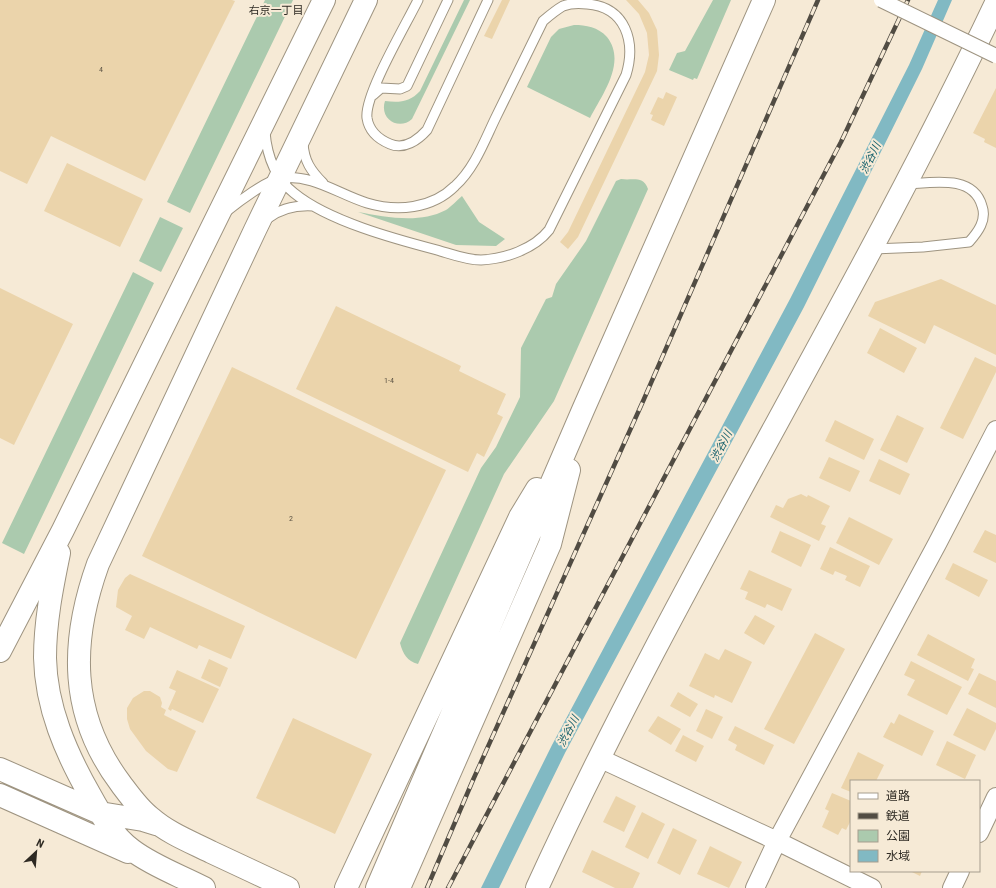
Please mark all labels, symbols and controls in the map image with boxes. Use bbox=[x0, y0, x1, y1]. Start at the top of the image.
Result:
district label: 右京一丁目 bbox=[249, 4, 304, 17]
house number: 4 bbox=[99, 65, 103, 74]
water label: 渋谷川 bbox=[857, 140, 884, 176]
house number: 1-4 bbox=[384, 376, 394, 385]
water label: 渋谷川 bbox=[708, 428, 735, 464]
house number: 2 bbox=[289, 514, 293, 523]
water label: 渋谷川 bbox=[555, 713, 582, 749]
legend bbox=[850, 780, 980, 872]
text: 道路 bbox=[886, 789, 910, 803]
text: 鉄道 bbox=[886, 809, 910, 823]
text: 公園 bbox=[886, 829, 910, 843]
north arrow bbox=[16, 832, 56, 872]
text: N bbox=[34, 836, 46, 851]
text: 水域 bbox=[886, 849, 910, 863]

